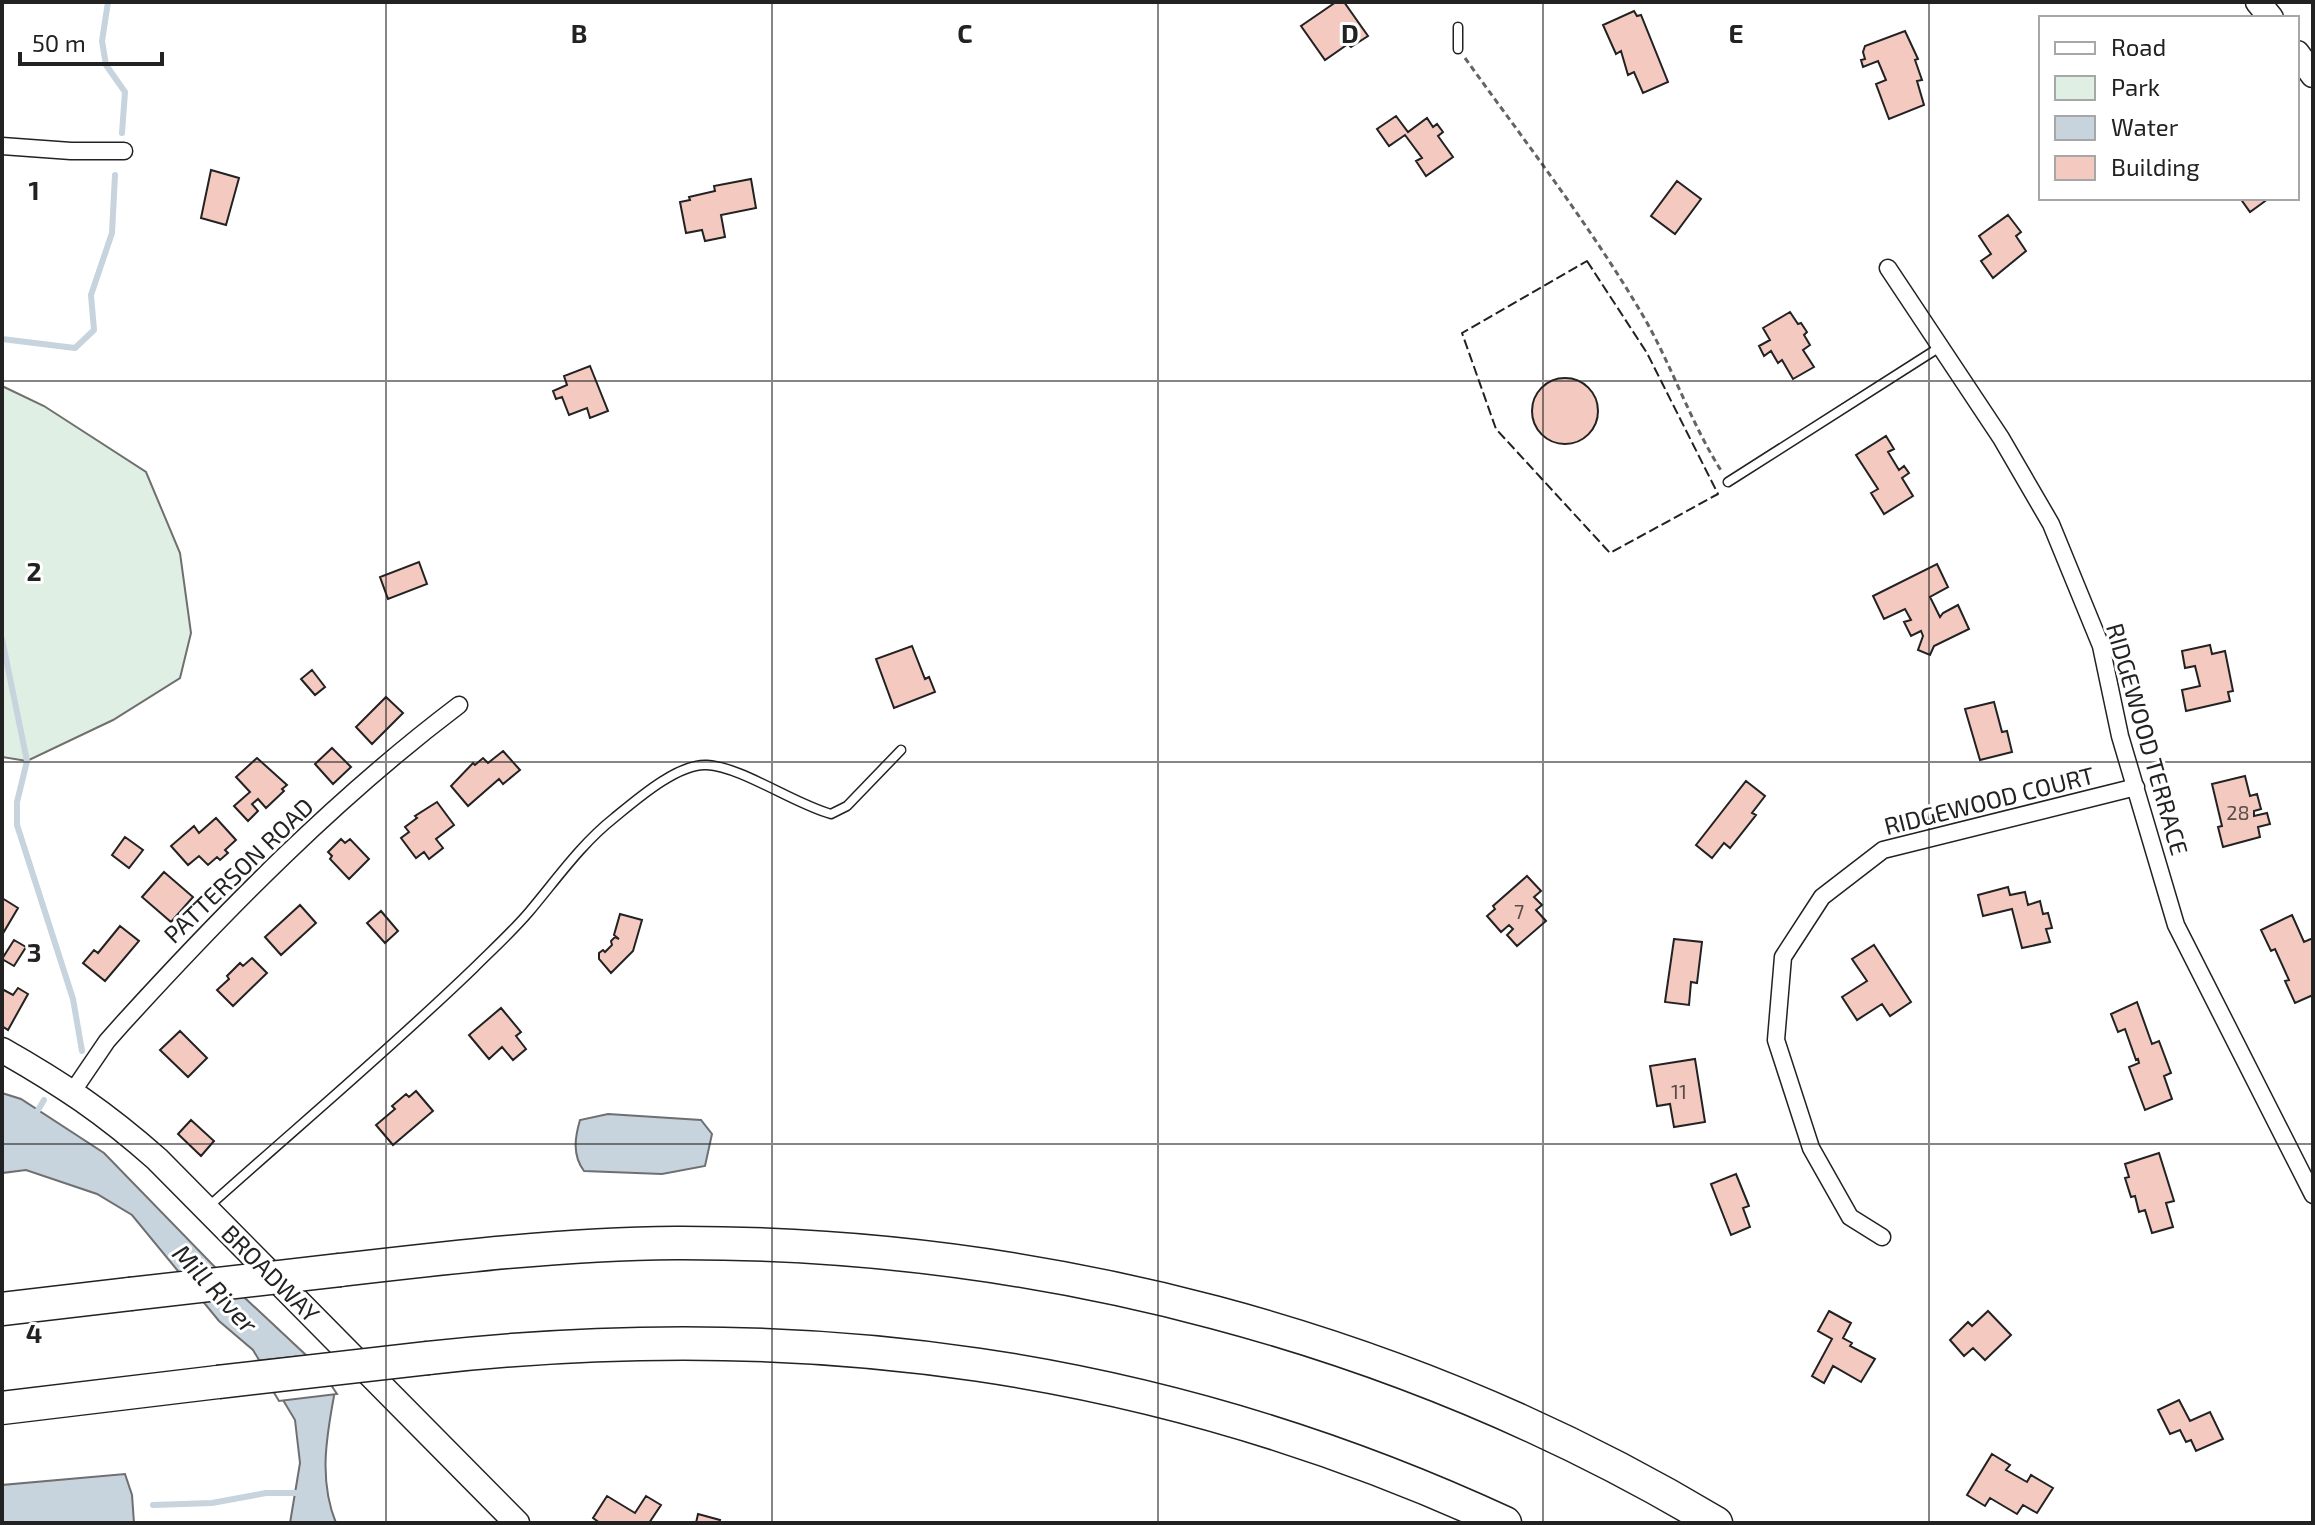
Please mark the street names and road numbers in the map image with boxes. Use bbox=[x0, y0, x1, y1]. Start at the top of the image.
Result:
street label: RIDGEWOOD TERRACE bbox=[2101, 620, 2195, 858]
street label: RIDGEWOOD COURT bbox=[1881, 760, 2097, 840]
street label: PATTERSON ROAD bbox=[157, 791, 319, 949]
street label: BROADWAY bbox=[216, 1218, 326, 1328]

